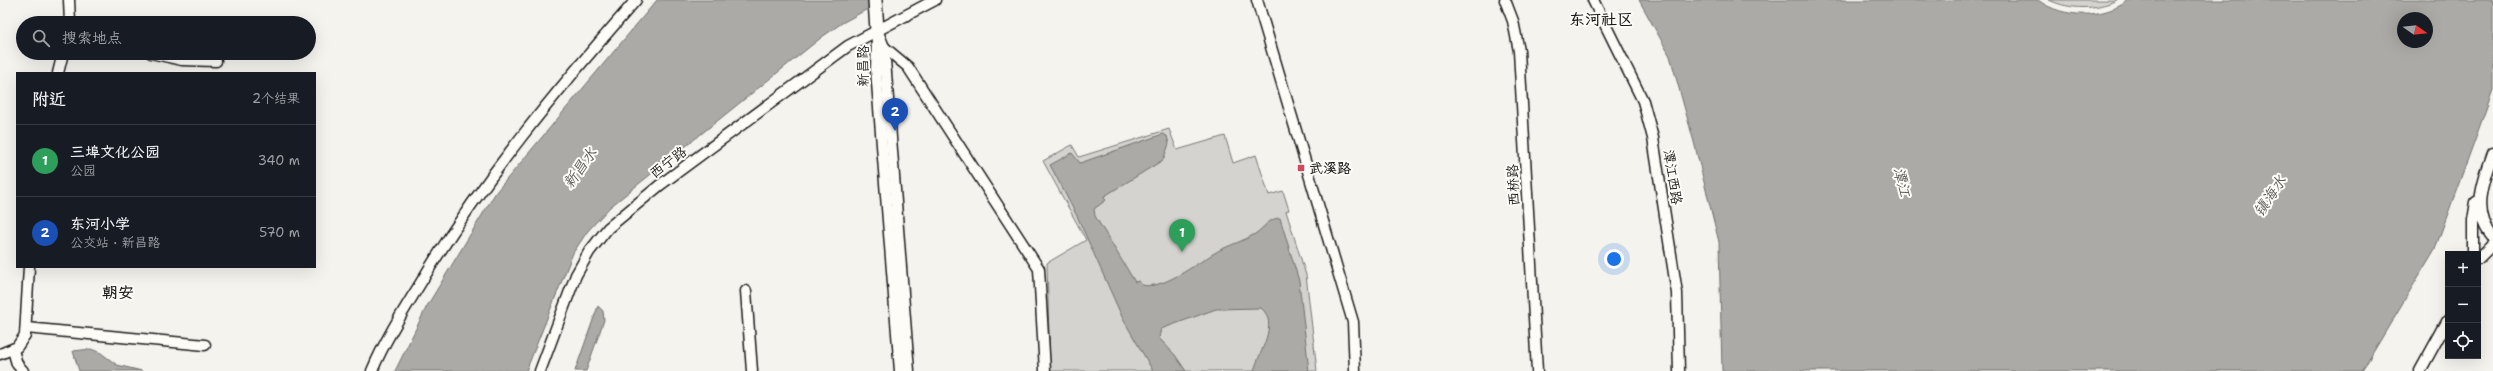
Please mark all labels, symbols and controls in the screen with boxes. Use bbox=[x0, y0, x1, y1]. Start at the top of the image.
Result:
district label: 东河社区 bbox=[1569, 9, 1633, 30]
north arrow bbox=[2397, 12, 2433, 48]
search box bbox=[16, 16, 316, 60]
icon: search bbox=[30, 27, 52, 49]
text: 搜索地点 bbox=[62, 28, 122, 48]
street label: 新昌路 bbox=[854, 45, 872, 87]
text: 附近 bbox=[32, 88, 66, 110]
text: 2个结果 bbox=[252, 90, 300, 107]
pin: 2 bbox=[882, 98, 908, 131]
text: 三埠文化公园 bbox=[70, 142, 160, 162]
street label: 西宁路 bbox=[646, 142, 690, 182]
water label: 新昌水 bbox=[559, 143, 602, 192]
street label: 潭江西路 bbox=[1660, 148, 1686, 206]
text: 1 bbox=[42, 152, 48, 169]
text: 340 m bbox=[258, 152, 300, 169]
place label: 武溪路 bbox=[1309, 159, 1351, 177]
text: 公园 bbox=[70, 162, 96, 179]
marker: 武溪路 bbox=[1296, 163, 1306, 173]
street label: 西桥路 bbox=[1503, 164, 1523, 206]
water label: 潭江 bbox=[1889, 165, 1915, 200]
water label: 镇海水 bbox=[2249, 171, 2291, 220]
text: 东河小学 bbox=[70, 214, 130, 234]
pin: 1 bbox=[1169, 219, 1195, 252]
text: 2 bbox=[40, 224, 50, 241]
text: 570 m bbox=[259, 224, 300, 241]
text: 公交站 · 新昌路 bbox=[70, 234, 161, 251]
your location bbox=[1604, 249, 1624, 269]
map controls bbox=[2445, 251, 2481, 359]
button: + bbox=[2445, 251, 2481, 287]
district label: 朝安 bbox=[102, 282, 134, 303]
button: − bbox=[2445, 287, 2481, 323]
button: locate bbox=[2445, 323, 2481, 359]

